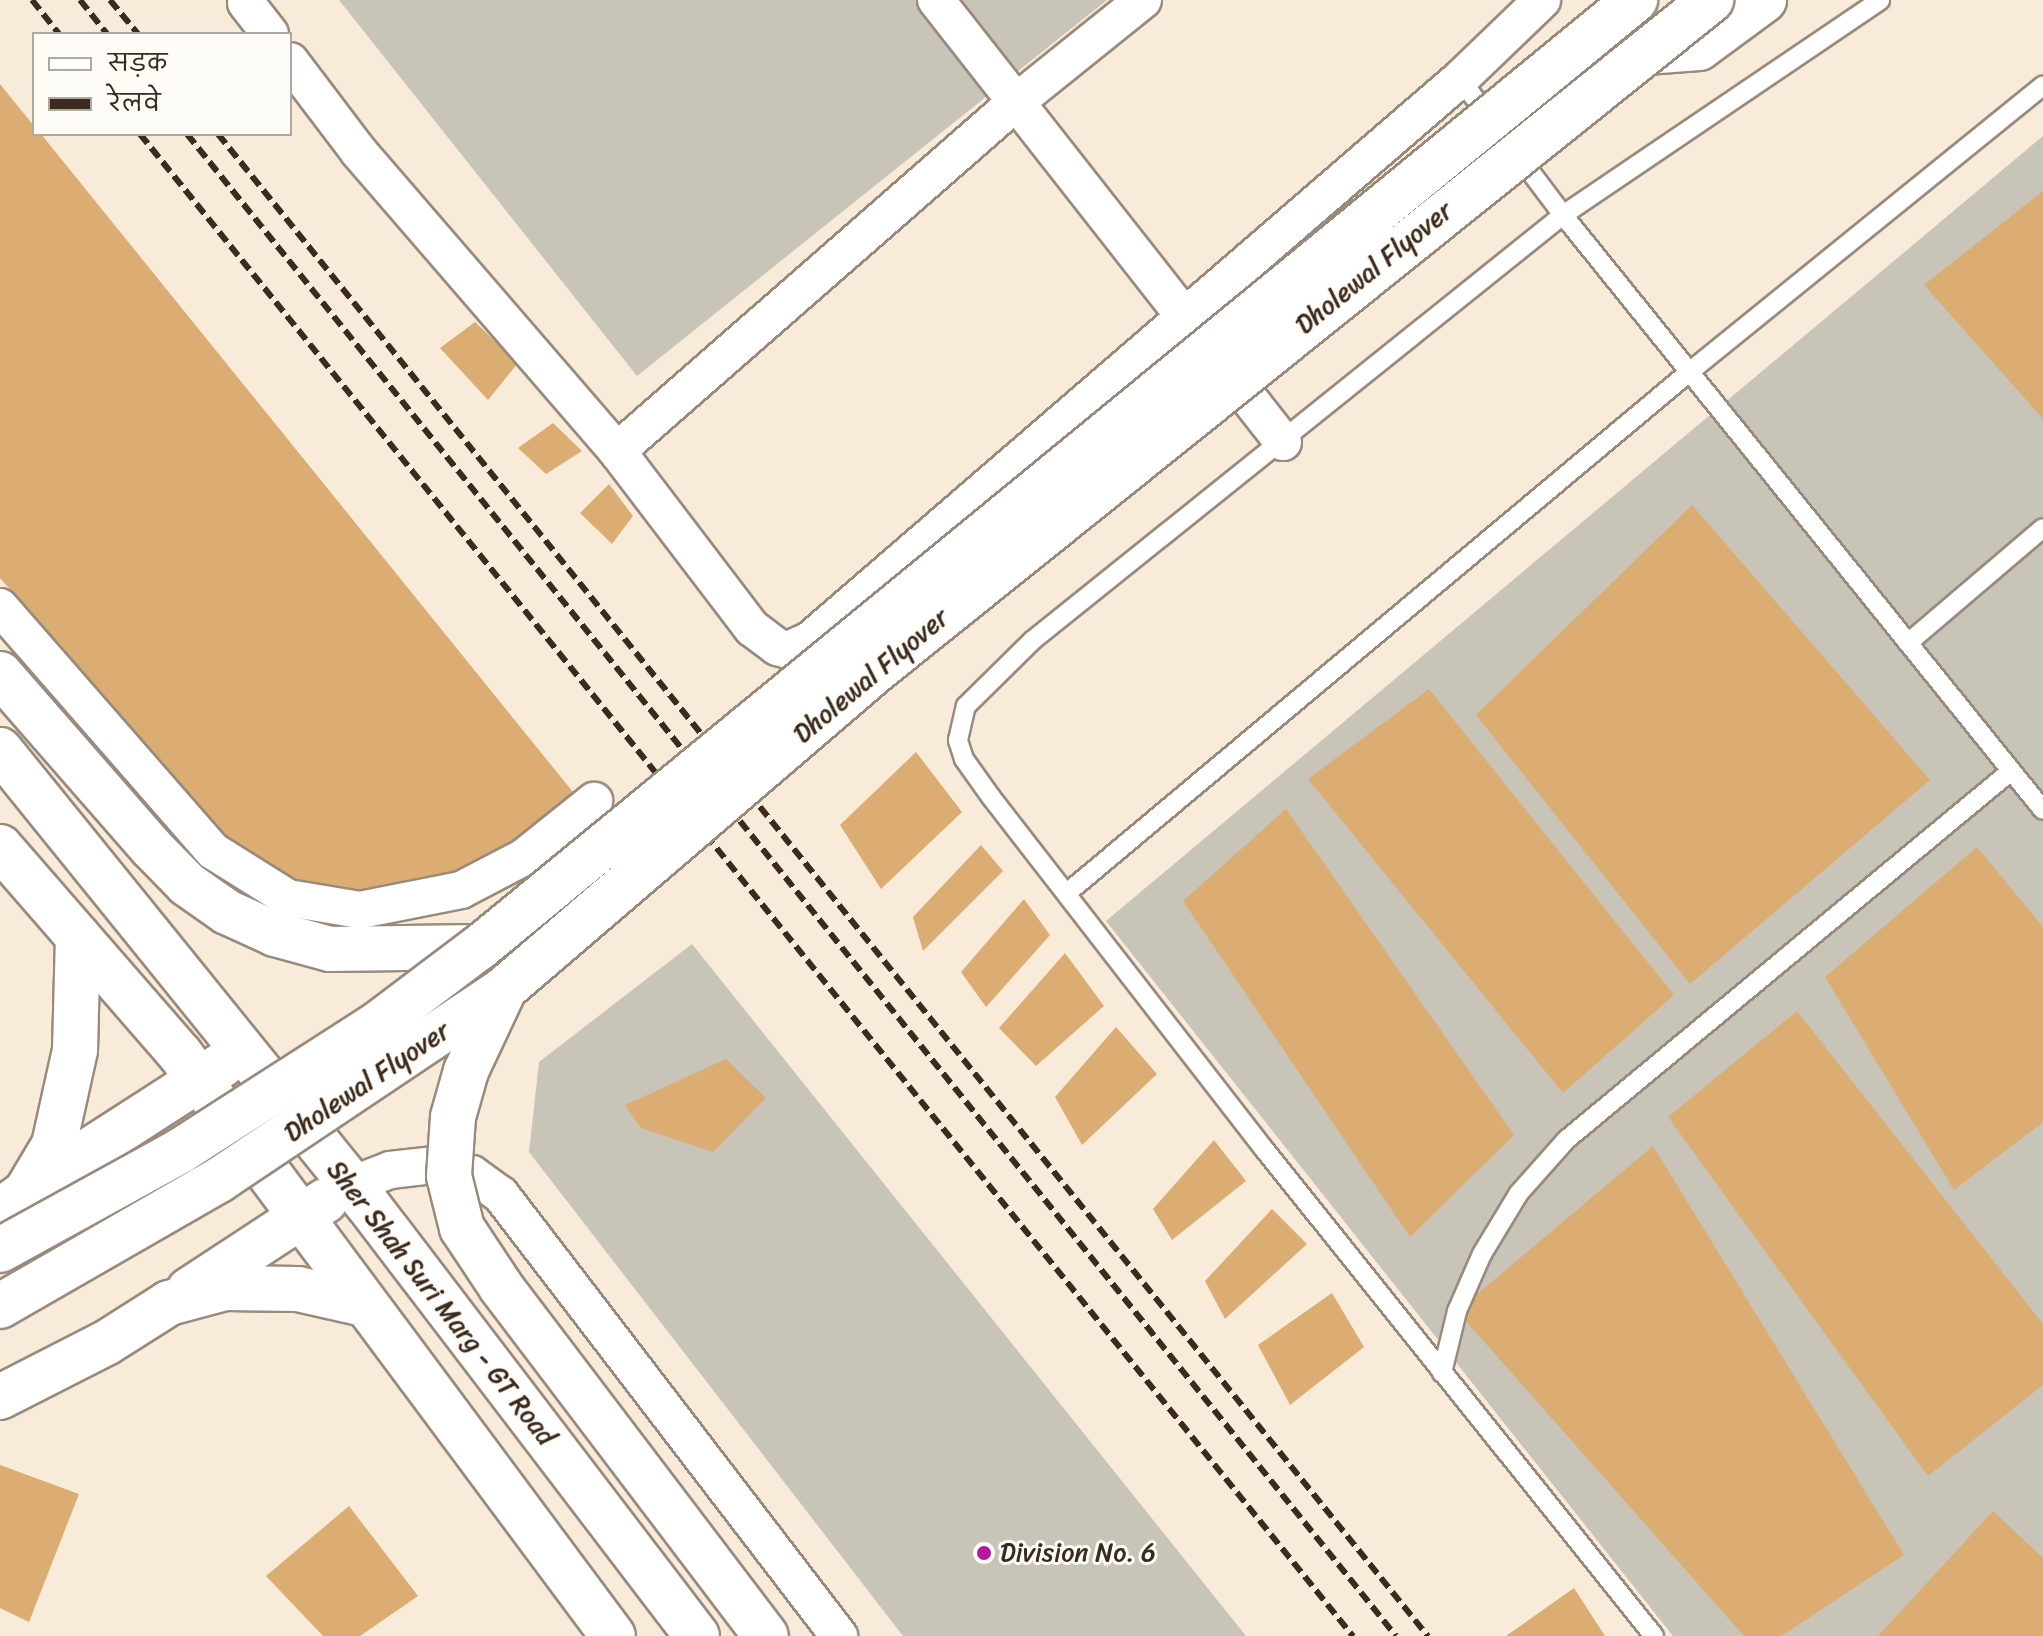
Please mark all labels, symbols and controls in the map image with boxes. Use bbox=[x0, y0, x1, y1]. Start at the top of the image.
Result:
legend bbox=[32, 32, 292, 136]
text: सड़क bbox=[108, 42, 167, 84]
text: रेलवे bbox=[108, 82, 161, 124]
street label: Dholewal Flyover bbox=[1289, 195, 1459, 341]
street label: Dholewal Flyover bbox=[787, 602, 955, 750]
street label: Dholewal Flyover bbox=[278, 1015, 456, 1149]
street label: Sher Shah Suri Marg - GT Road bbox=[319, 1153, 563, 1453]
place label: Division No. 6 bbox=[1000, 1537, 1156, 1569]
marker: Division No. 6 bbox=[975, 1544, 993, 1562]

